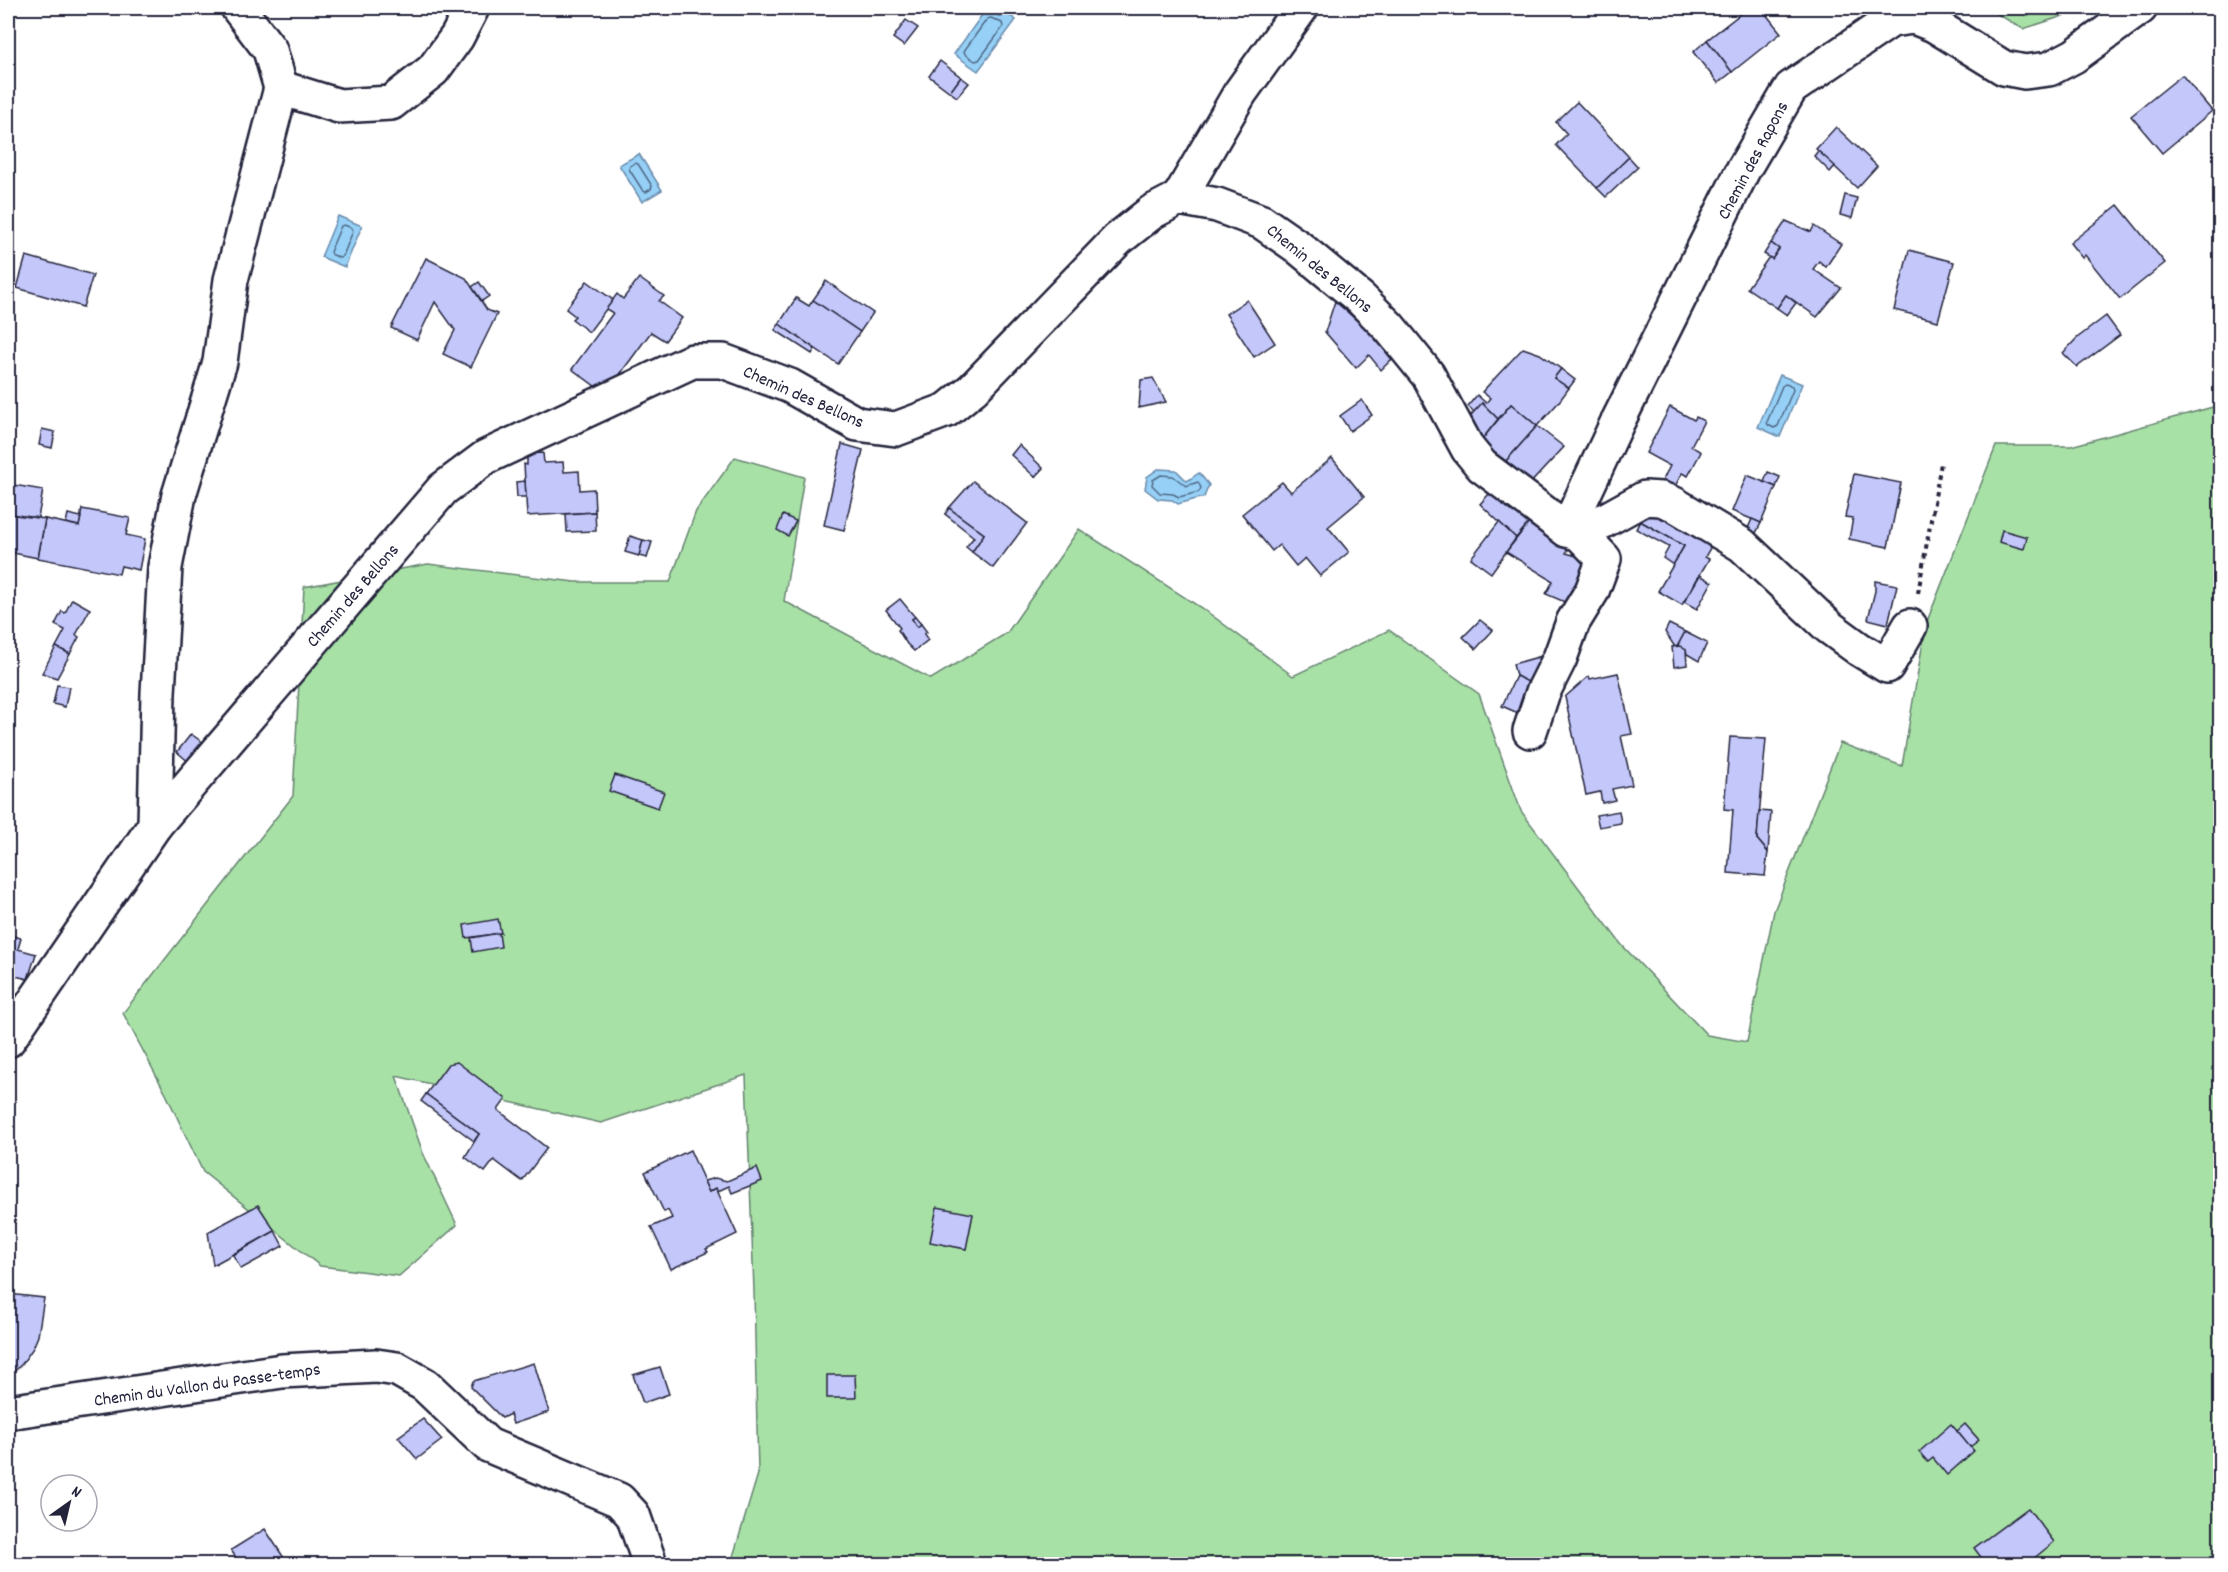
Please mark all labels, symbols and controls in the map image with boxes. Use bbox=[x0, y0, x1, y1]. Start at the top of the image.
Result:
street label: Chemin des Rapons bbox=[1713, 98, 1796, 225]
street label: Chemin des Bellons bbox=[1260, 219, 1377, 321]
street label: Chemin des Bellons bbox=[738, 360, 868, 436]
street label: Chemin des Bellons bbox=[302, 539, 406, 654]
street label: Chemin du Vallon du Passe-temps bbox=[92, 1358, 322, 1415]
north arrow bbox=[39, 1473, 99, 1533]
text: N bbox=[66, 1481, 86, 1504]

